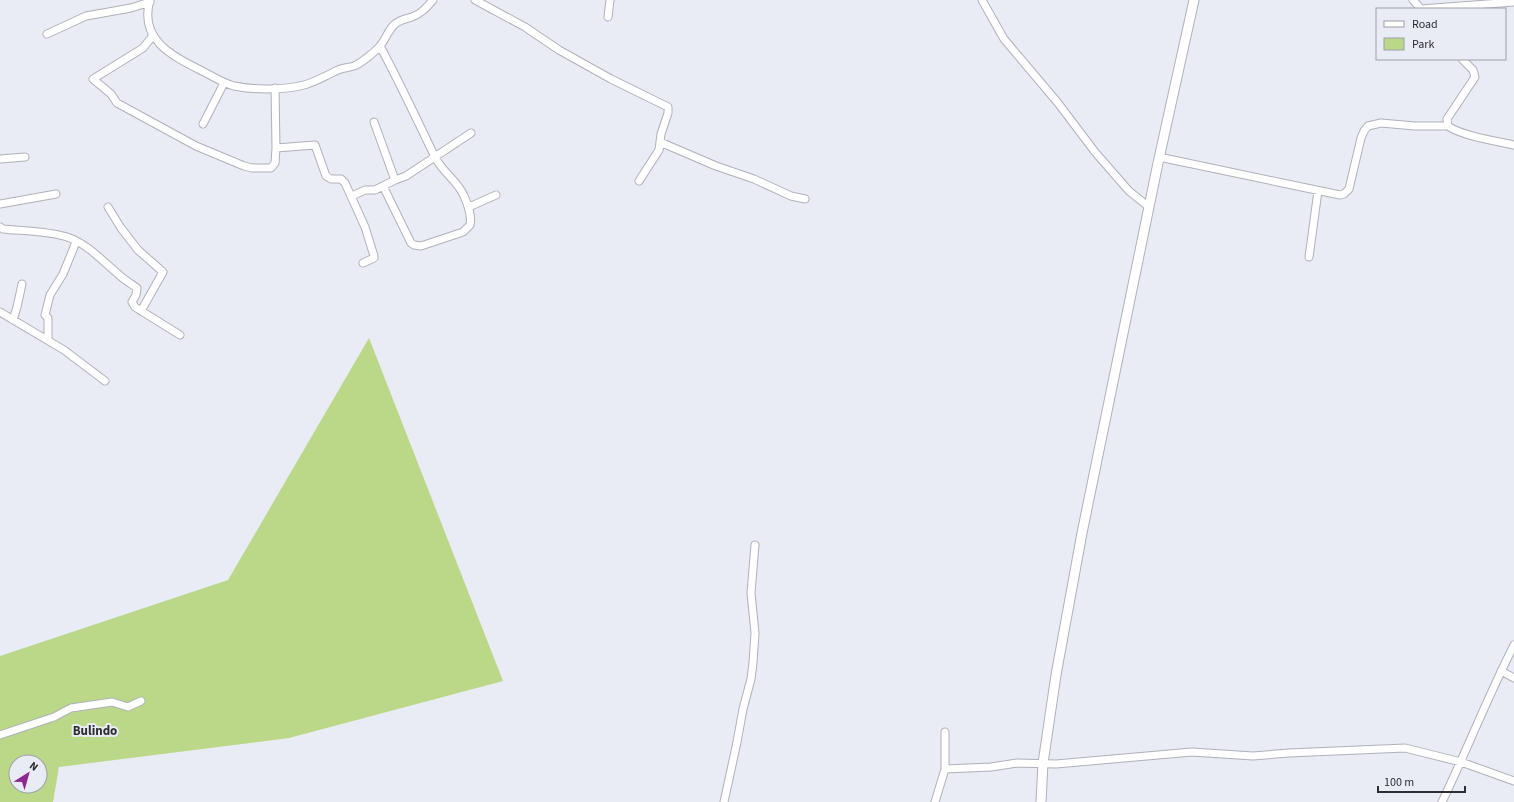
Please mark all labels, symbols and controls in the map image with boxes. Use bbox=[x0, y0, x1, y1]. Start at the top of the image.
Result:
legend bbox=[1376, 8, 1506, 60]
text: Road bbox=[1412, 16, 1438, 33]
text: Park bbox=[1412, 36, 1434, 53]
district label: Bulindo bbox=[73, 722, 117, 740]
north arrow bbox=[8, 754, 48, 794]
text: N bbox=[26, 758, 41, 775]
scale bar bbox=[1378, 768, 1465, 794]
text: 100 m bbox=[1384, 774, 1414, 791]

